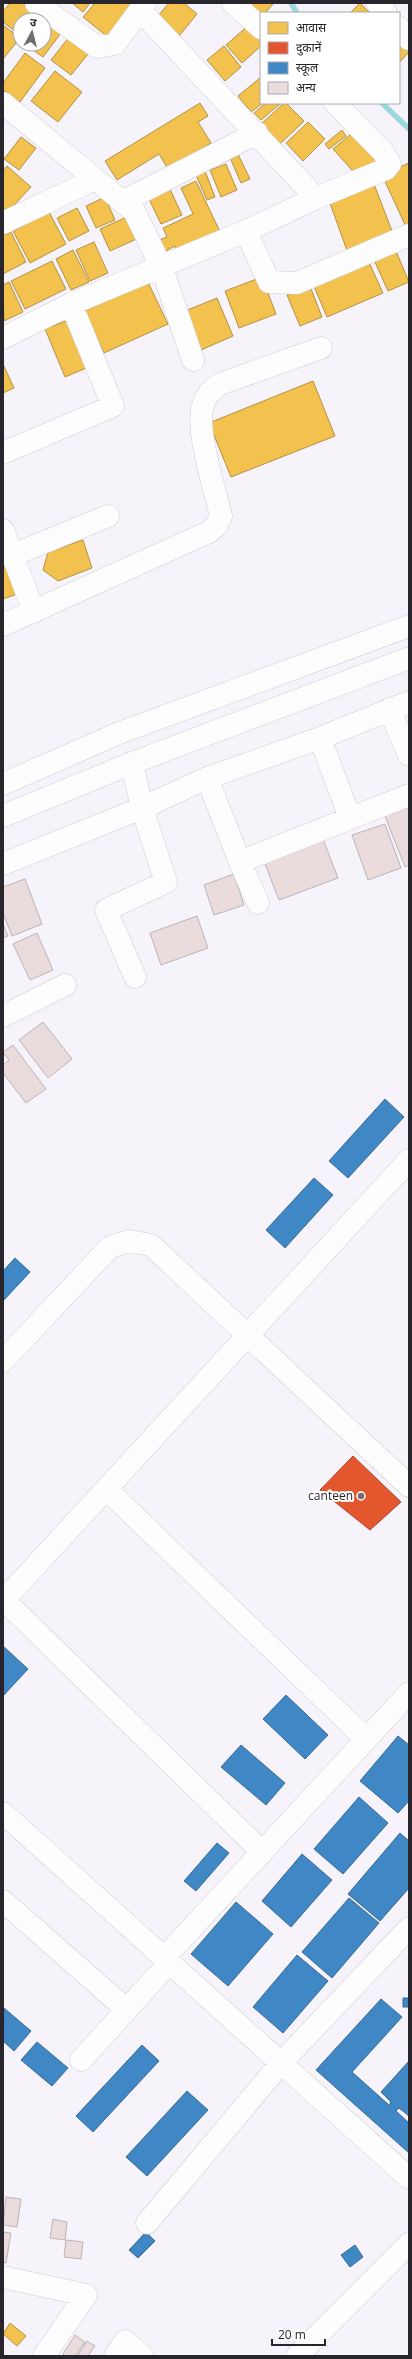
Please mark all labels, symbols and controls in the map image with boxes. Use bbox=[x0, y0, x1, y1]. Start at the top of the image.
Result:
north arrow bbox=[12, 12, 52, 52]
legend bbox=[260, 12, 400, 104]
text: उ bbox=[29, 14, 38, 29]
text: आवास bbox=[296, 19, 327, 36]
text: दुकानें bbox=[296, 39, 322, 56]
text: स्कूल bbox=[296, 59, 319, 76]
text: अन्य bbox=[296, 79, 317, 96]
place label: canteen bbox=[308, 1487, 353, 1504]
marker: canteen bbox=[356, 1491, 366, 1501]
scale bar bbox=[272, 2321, 325, 2347]
text: 20 m bbox=[278, 2326, 306, 2343]

